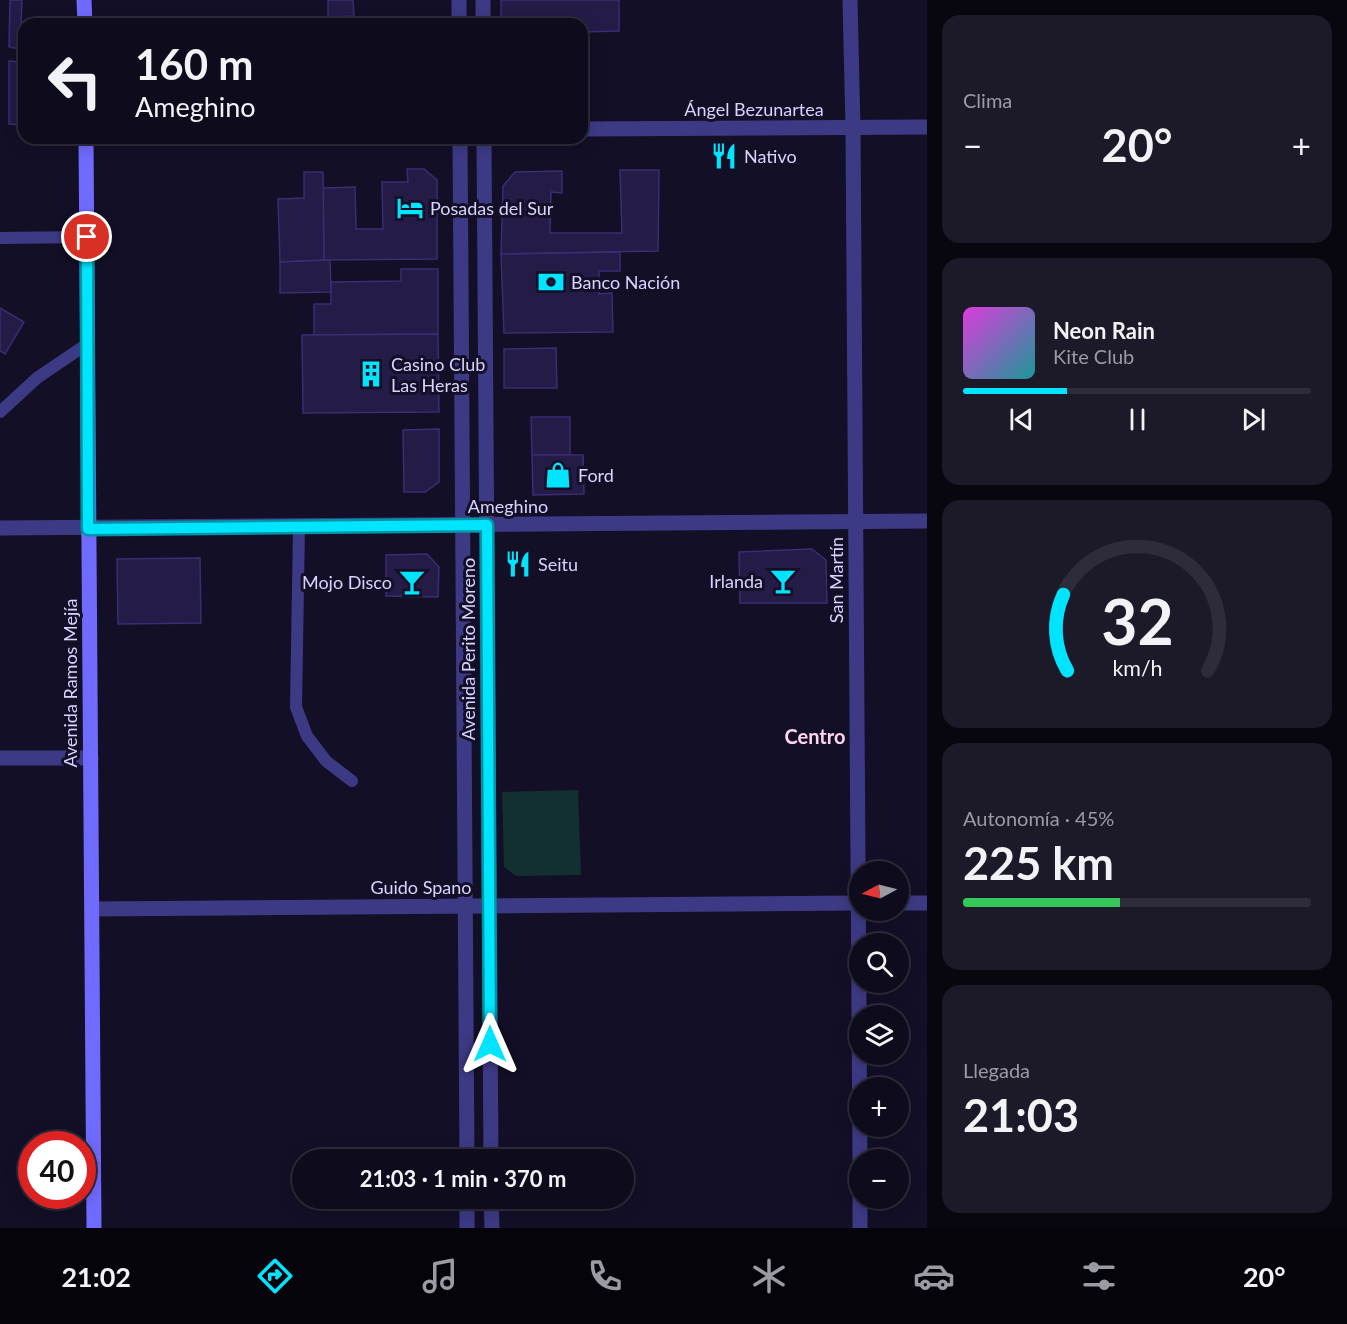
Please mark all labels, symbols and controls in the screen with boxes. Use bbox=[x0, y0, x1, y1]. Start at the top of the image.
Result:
text: 160 m bbox=[135, 39, 253, 89]
icon: left bbox=[36, 42, 114, 120]
text: Clima bbox=[963, 88, 1012, 112]
text: Ameghino bbox=[135, 90, 256, 123]
street label: Ángel Bezunartea bbox=[684, 98, 824, 120]
text: 20° bbox=[1102, 118, 1172, 172]
text: − bbox=[963, 125, 982, 165]
text: + bbox=[1292, 125, 1311, 165]
restaurant icon: Nativo bbox=[709, 141, 739, 171]
place label: Nativo bbox=[744, 145, 797, 167]
hotel icon: Posadas del Sur bbox=[395, 193, 425, 223]
place label: Posadas del Sur bbox=[430, 197, 554, 219]
pin bbox=[61, 211, 112, 262]
icon: arrive bbox=[70, 220, 103, 253]
bank icon: Banco Nación bbox=[536, 267, 566, 297]
place label: Banco Nación bbox=[571, 271, 680, 293]
text: Neon Rain bbox=[1053, 317, 1155, 344]
text: Kite Club bbox=[1053, 344, 1134, 368]
place label: Casino Club Las Heras bbox=[391, 353, 485, 396]
building icon: Casino Club Las Heras bbox=[356, 359, 386, 389]
icon: previous bbox=[1005, 403, 1038, 436]
icon: pause bbox=[1121, 403, 1154, 436]
icon: next bbox=[1237, 403, 1270, 436]
shop icon: Ford bbox=[543, 460, 573, 490]
place label: Ford bbox=[578, 464, 614, 486]
street label: Ameghino bbox=[468, 495, 548, 517]
street label: San Martín bbox=[825, 537, 847, 623]
restaurant icon: Seitu bbox=[503, 549, 533, 579]
place label: Seitu bbox=[538, 553, 578, 575]
street label: Avenida Perito Moreno bbox=[457, 558, 479, 740]
bar icon: Irlanda bbox=[768, 566, 798, 596]
bar icon: Mojo Disco bbox=[397, 567, 427, 597]
place label: Irlanda bbox=[709, 570, 763, 592]
place label: Mojo Disco bbox=[302, 571, 392, 593]
text: 32 bbox=[1101, 583, 1173, 658]
street label: Avenida Ramos Mejía bbox=[59, 598, 81, 768]
text: km/h bbox=[1112, 655, 1162, 681]
district label: Centro bbox=[785, 724, 845, 748]
text: Autonomía · 45% bbox=[963, 806, 1114, 830]
text: 225 km bbox=[963, 836, 1114, 890]
north arrow bbox=[849, 861, 909, 921]
map controls bbox=[849, 861, 909, 1209]
street label: Guido Spano bbox=[370, 876, 472, 898]
button: search bbox=[849, 933, 909, 993]
button: layers bbox=[849, 1005, 909, 1065]
position arrow bbox=[458, 1012, 522, 1076]
text: Llegada bbox=[963, 1058, 1030, 1082]
button: + bbox=[849, 1077, 909, 1137]
text: 21:03 bbox=[963, 1088, 1079, 1142]
speed limit sign: 40 bbox=[18, 1131, 96, 1209]
button: − bbox=[849, 1149, 909, 1209]
text: 21:03 · 1 min · 370 m bbox=[360, 1165, 566, 1192]
icon: directions bbox=[254, 1255, 296, 1297]
icon: music bbox=[419, 1255, 461, 1297]
icon: phone bbox=[584, 1255, 626, 1297]
icon: climate bbox=[748, 1255, 790, 1297]
icon: car bbox=[913, 1255, 955, 1297]
icon: filters bbox=[1078, 1255, 1120, 1297]
text: 21:02 bbox=[61, 1260, 131, 1293]
text: 20° bbox=[1243, 1260, 1285, 1293]

